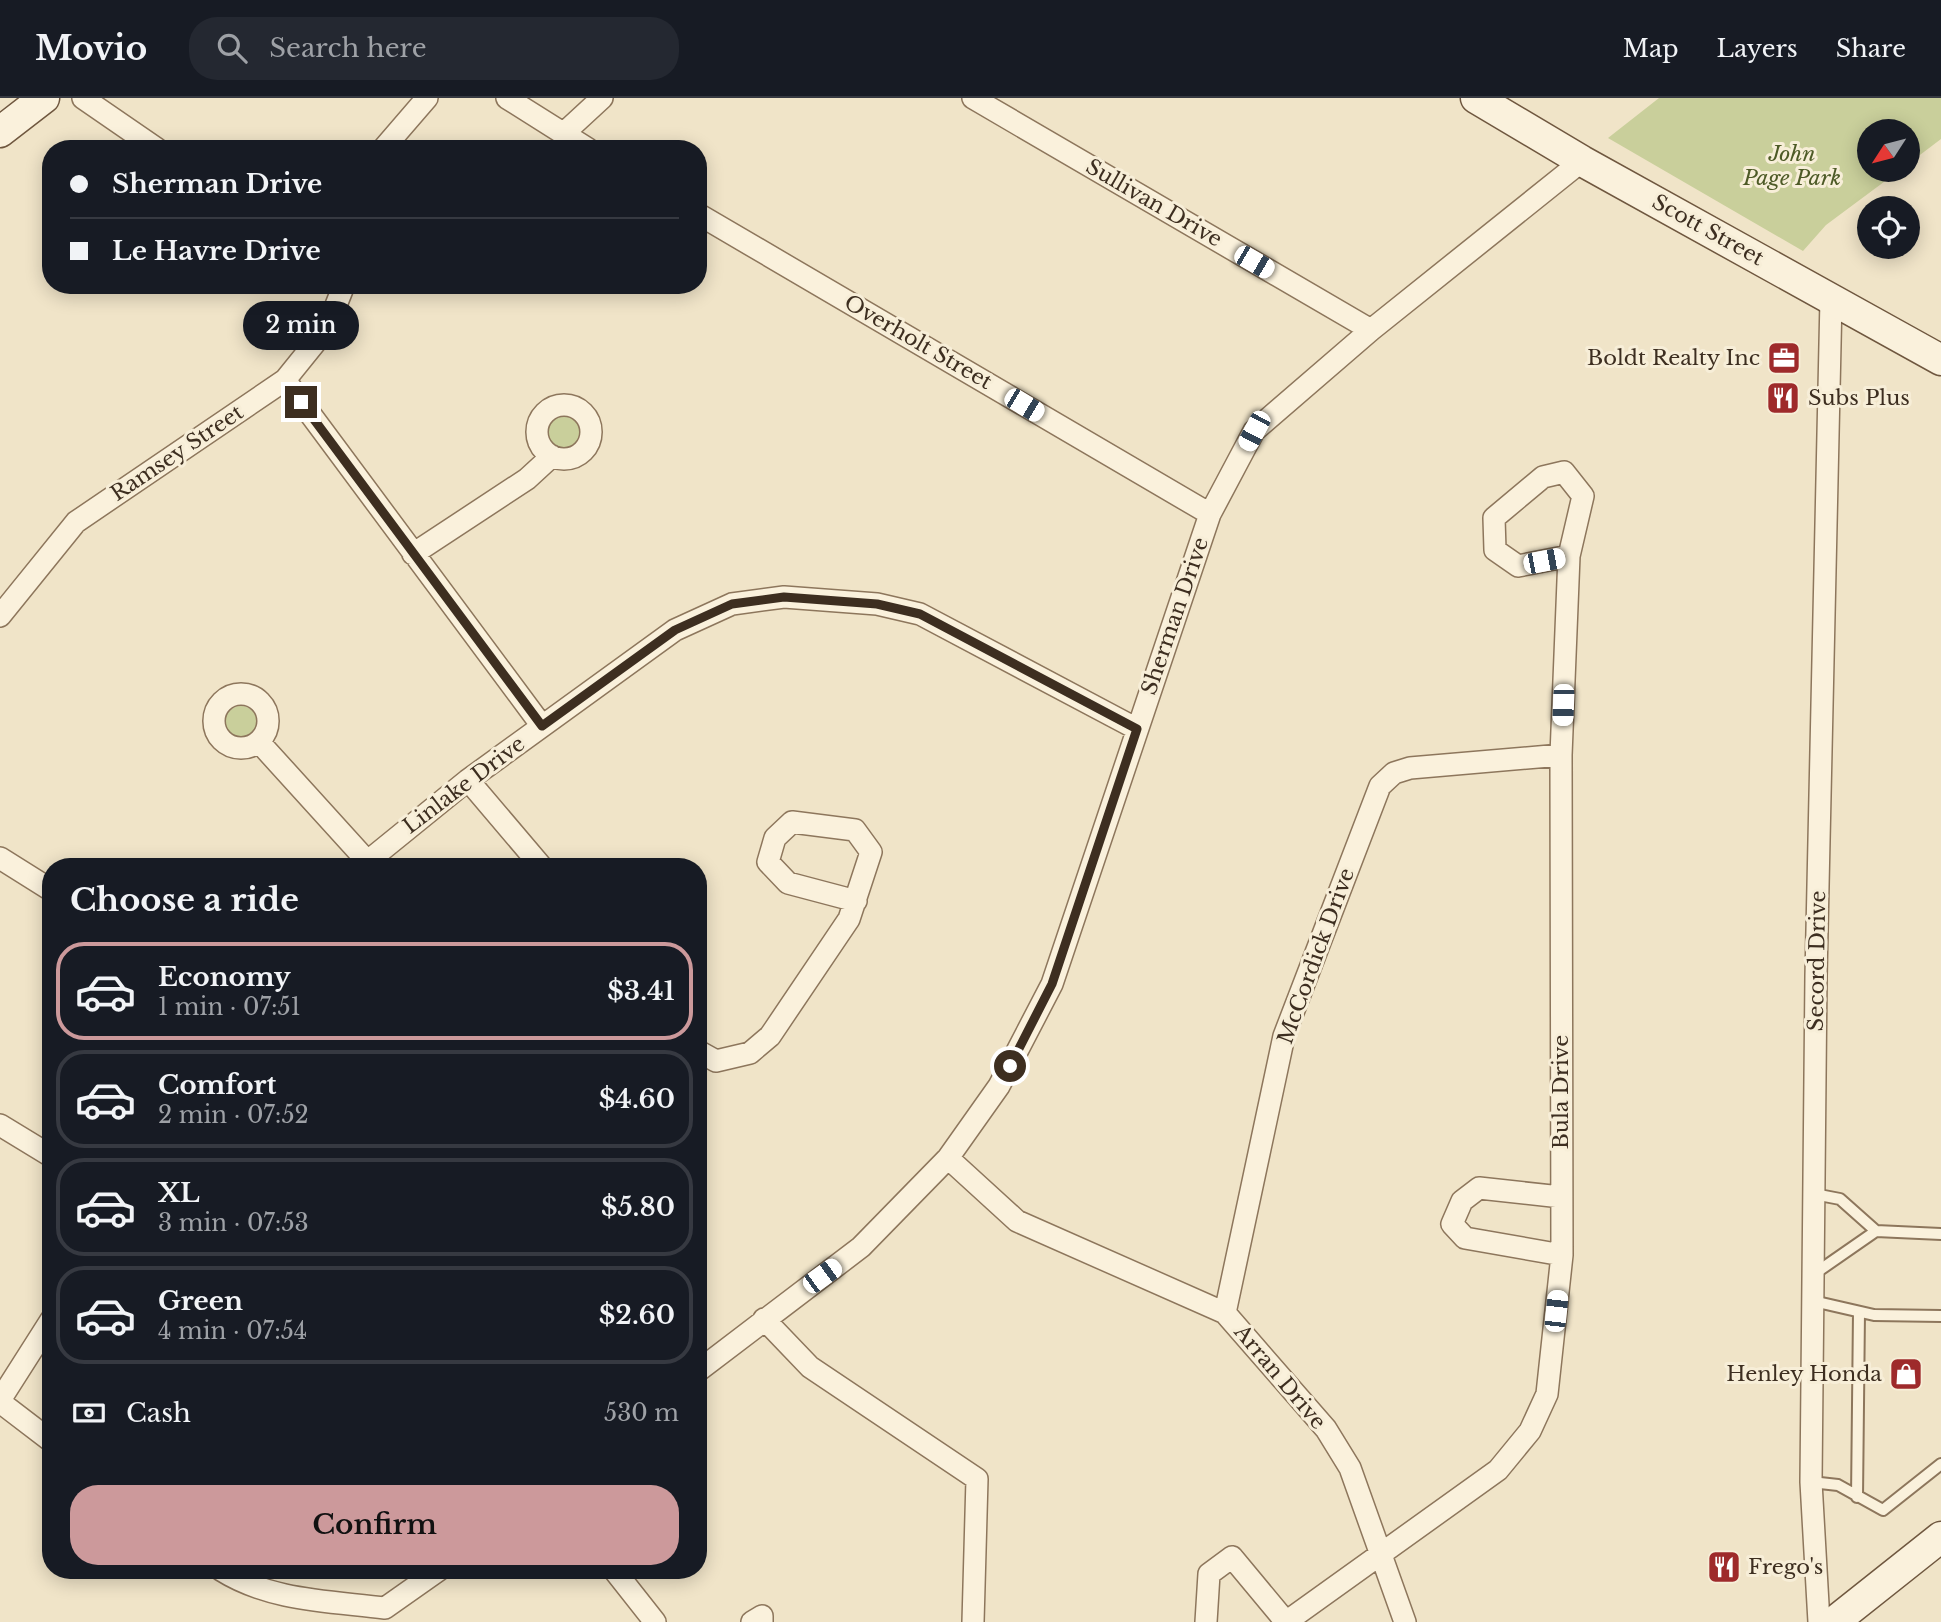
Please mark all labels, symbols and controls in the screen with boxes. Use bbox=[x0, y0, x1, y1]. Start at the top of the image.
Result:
search box bbox=[189, 17, 679, 80]
text: Movio bbox=[35, 28, 147, 69]
icon: search bbox=[213, 29, 251, 67]
text: Search here bbox=[269, 32, 427, 64]
text: Map bbox=[1623, 34, 1679, 63]
text: Layers bbox=[1717, 34, 1798, 63]
text: Share bbox=[1836, 34, 1906, 63]
north arrow bbox=[1857, 119, 1920, 182]
map controls bbox=[1857, 119, 1920, 259]
park label: John Page Park bbox=[1742, 141, 1841, 191]
street label: Sullivan Drive bbox=[1081, 153, 1227, 253]
text: Sherman Drive bbox=[112, 168, 322, 200]
street label: Scott Street bbox=[1648, 189, 1768, 271]
button: locate bbox=[1857, 196, 1920, 259]
text: Le Havre Drive bbox=[112, 235, 321, 267]
car bbox=[1231, 242, 1278, 282]
street label: Overholt Street bbox=[839, 289, 997, 395]
callout: 2 min bbox=[243, 300, 359, 350]
text: 2 min bbox=[266, 311, 336, 339]
office icon: Boldt Realty Inc bbox=[1765, 339, 1803, 377]
place label: Boldt Realty Inc bbox=[1587, 345, 1760, 371]
restaurant icon: Subs Plus bbox=[1764, 379, 1802, 417]
car bbox=[1001, 385, 1048, 425]
place label: Subs Plus bbox=[1808, 385, 1910, 411]
route end bbox=[285, 386, 317, 418]
street label: Ramsey Street bbox=[106, 399, 248, 507]
car bbox=[1235, 408, 1274, 454]
street label: Sherman Drive bbox=[1136, 534, 1214, 698]
car bbox=[1522, 547, 1567, 575]
car bbox=[1552, 684, 1575, 726]
street label: Linlake Drive bbox=[398, 731, 530, 839]
street label: McCordick Drive bbox=[1272, 864, 1360, 1048]
text: Choose a ride bbox=[70, 880, 299, 920]
street label: Secord Drive bbox=[1803, 890, 1831, 1032]
icon: car bbox=[74, 960, 137, 1023]
text: Economy bbox=[158, 961, 291, 993]
text: $3.41 bbox=[607, 975, 675, 1007]
text: 1 min · 07:51 bbox=[158, 993, 301, 1021]
street label: Bula Drive bbox=[1548, 1035, 1574, 1149]
route start bbox=[994, 1050, 1026, 1082]
icon: car bbox=[74, 1068, 137, 1131]
text: Comfort bbox=[158, 1069, 276, 1101]
text: $4.60 bbox=[599, 1083, 675, 1115]
text: 2 min · 07:52 bbox=[158, 1101, 309, 1129]
icon: car bbox=[74, 1176, 137, 1239]
text: XL bbox=[158, 1177, 200, 1209]
text: $5.80 bbox=[601, 1191, 675, 1223]
text: 3 min · 07:53 bbox=[158, 1209, 309, 1237]
car bbox=[799, 1255, 846, 1297]
icon: car bbox=[74, 1284, 137, 1347]
text: Green bbox=[158, 1285, 243, 1317]
car bbox=[1544, 1289, 1569, 1333]
text: $2.60 bbox=[599, 1299, 675, 1331]
text: 4 min · 07:54 bbox=[158, 1317, 307, 1345]
street label: Arran Drive bbox=[1228, 1319, 1331, 1435]
shop icon: Henley Honda bbox=[1887, 1355, 1925, 1393]
place label: Henley Honda bbox=[1726, 1361, 1882, 1387]
icon: cash bbox=[70, 1394, 108, 1432]
text: Cash bbox=[126, 1397, 191, 1429]
text: 530 m bbox=[604, 1399, 679, 1427]
button: Confirm bbox=[70, 1485, 679, 1565]
restaurant icon: Frego's bbox=[1705, 1548, 1743, 1586]
place label: Frego's bbox=[1748, 1554, 1823, 1580]

